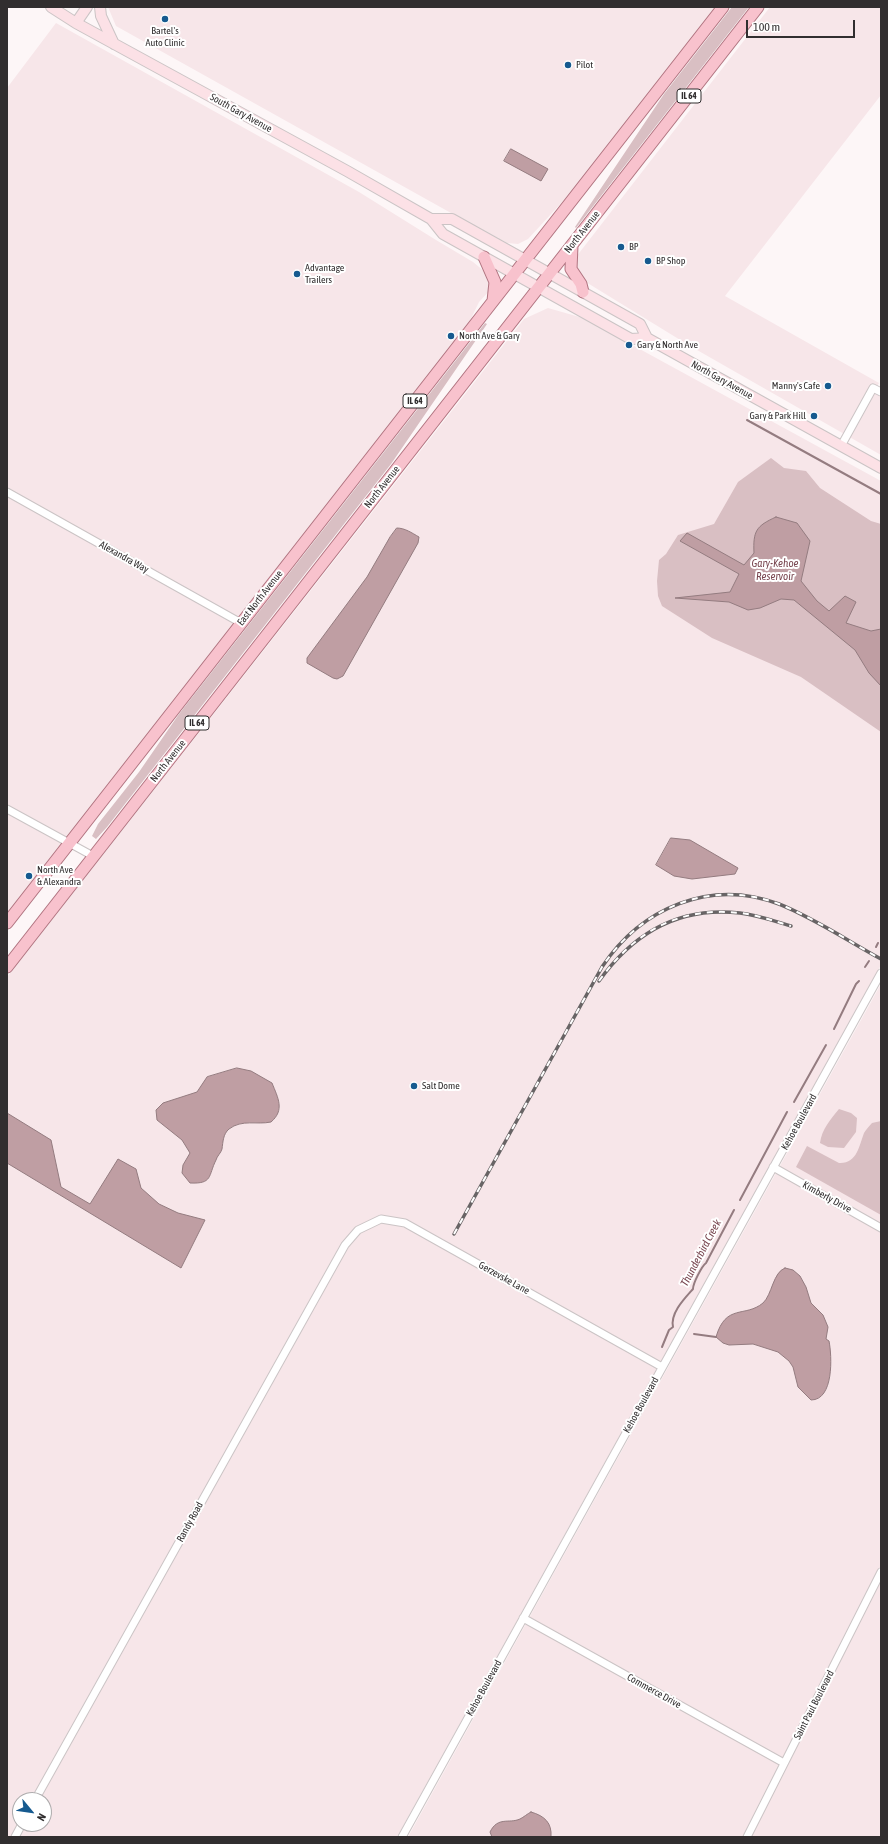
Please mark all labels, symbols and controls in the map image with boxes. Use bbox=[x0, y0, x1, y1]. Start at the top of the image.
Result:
scale bar bbox=[748, 12, 857, 38]
marker: Bartel's Auto Clinic bbox=[160, 14, 170, 24]
text: 100 m bbox=[753, 20, 780, 34]
place label: Bartel's Auto Clinic bbox=[146, 25, 184, 48]
place label: Pilot bbox=[576, 59, 593, 71]
marker: Pilot bbox=[563, 60, 573, 70]
road number: IL 64 bbox=[677, 89, 701, 103]
street label: South Gary Avenue bbox=[208, 91, 274, 135]
street label: North Avenue bbox=[562, 209, 602, 255]
place label: BP bbox=[629, 241, 639, 253]
marker: BP bbox=[616, 242, 626, 252]
place label: BP Shop bbox=[656, 255, 685, 267]
marker: BP Shop bbox=[643, 256, 653, 266]
place label: Advantage Trailers bbox=[305, 262, 344, 286]
marker: Advantage Trailers bbox=[292, 269, 302, 279]
place label: North Ave & Gary bbox=[459, 330, 520, 342]
marker: North Ave & Gary bbox=[446, 331, 456, 341]
place label: Gary & North Ave bbox=[637, 339, 698, 351]
marker: Gary & North Ave bbox=[624, 340, 634, 350]
street label: North Gary Avenue bbox=[689, 358, 755, 402]
place label: Manny's Cafe bbox=[772, 380, 820, 392]
marker: Manny's Cafe bbox=[823, 381, 833, 391]
road number: IL 64 bbox=[403, 394, 427, 408]
place label: Gary & Park Hill bbox=[750, 410, 806, 422]
marker: Gary & Park Hill bbox=[809, 411, 819, 421]
street label: North Avenue bbox=[362, 464, 402, 510]
street label: Alexandra Way bbox=[97, 539, 151, 575]
water label: Gary-Kehoe Reservoir bbox=[751, 557, 799, 583]
street label: East North Avenue bbox=[235, 568, 285, 628]
road number: IL 64 bbox=[185, 716, 209, 730]
street label: North Avenue bbox=[148, 738, 188, 784]
place label: North Ave & Alexandra bbox=[37, 864, 81, 888]
marker: North Ave & Alexandra bbox=[24, 871, 34, 881]
place label: Salt Dome bbox=[422, 1080, 460, 1092]
marker: Salt Dome bbox=[409, 1081, 419, 1091]
street label: Kehoe Boulevard bbox=[779, 1092, 819, 1152]
street label: Kimberly Drive bbox=[800, 1179, 854, 1215]
water label: Thunderbird Creek bbox=[678, 1217, 724, 1289]
street label: Gerzevske Lane bbox=[476, 1259, 532, 1297]
street label: Kehoe Boulevard bbox=[621, 1375, 661, 1435]
street label: Randy Road bbox=[174, 1500, 206, 1544]
street label: Kehoe Boulevard bbox=[464, 1658, 504, 1718]
street label: Saint Paul Boulevard bbox=[791, 1668, 837, 1742]
street label: Commerce Drive bbox=[625, 1671, 683, 1711]
north arrow bbox=[12, 1792, 52, 1832]
text: N bbox=[35, 1812, 48, 1823]

